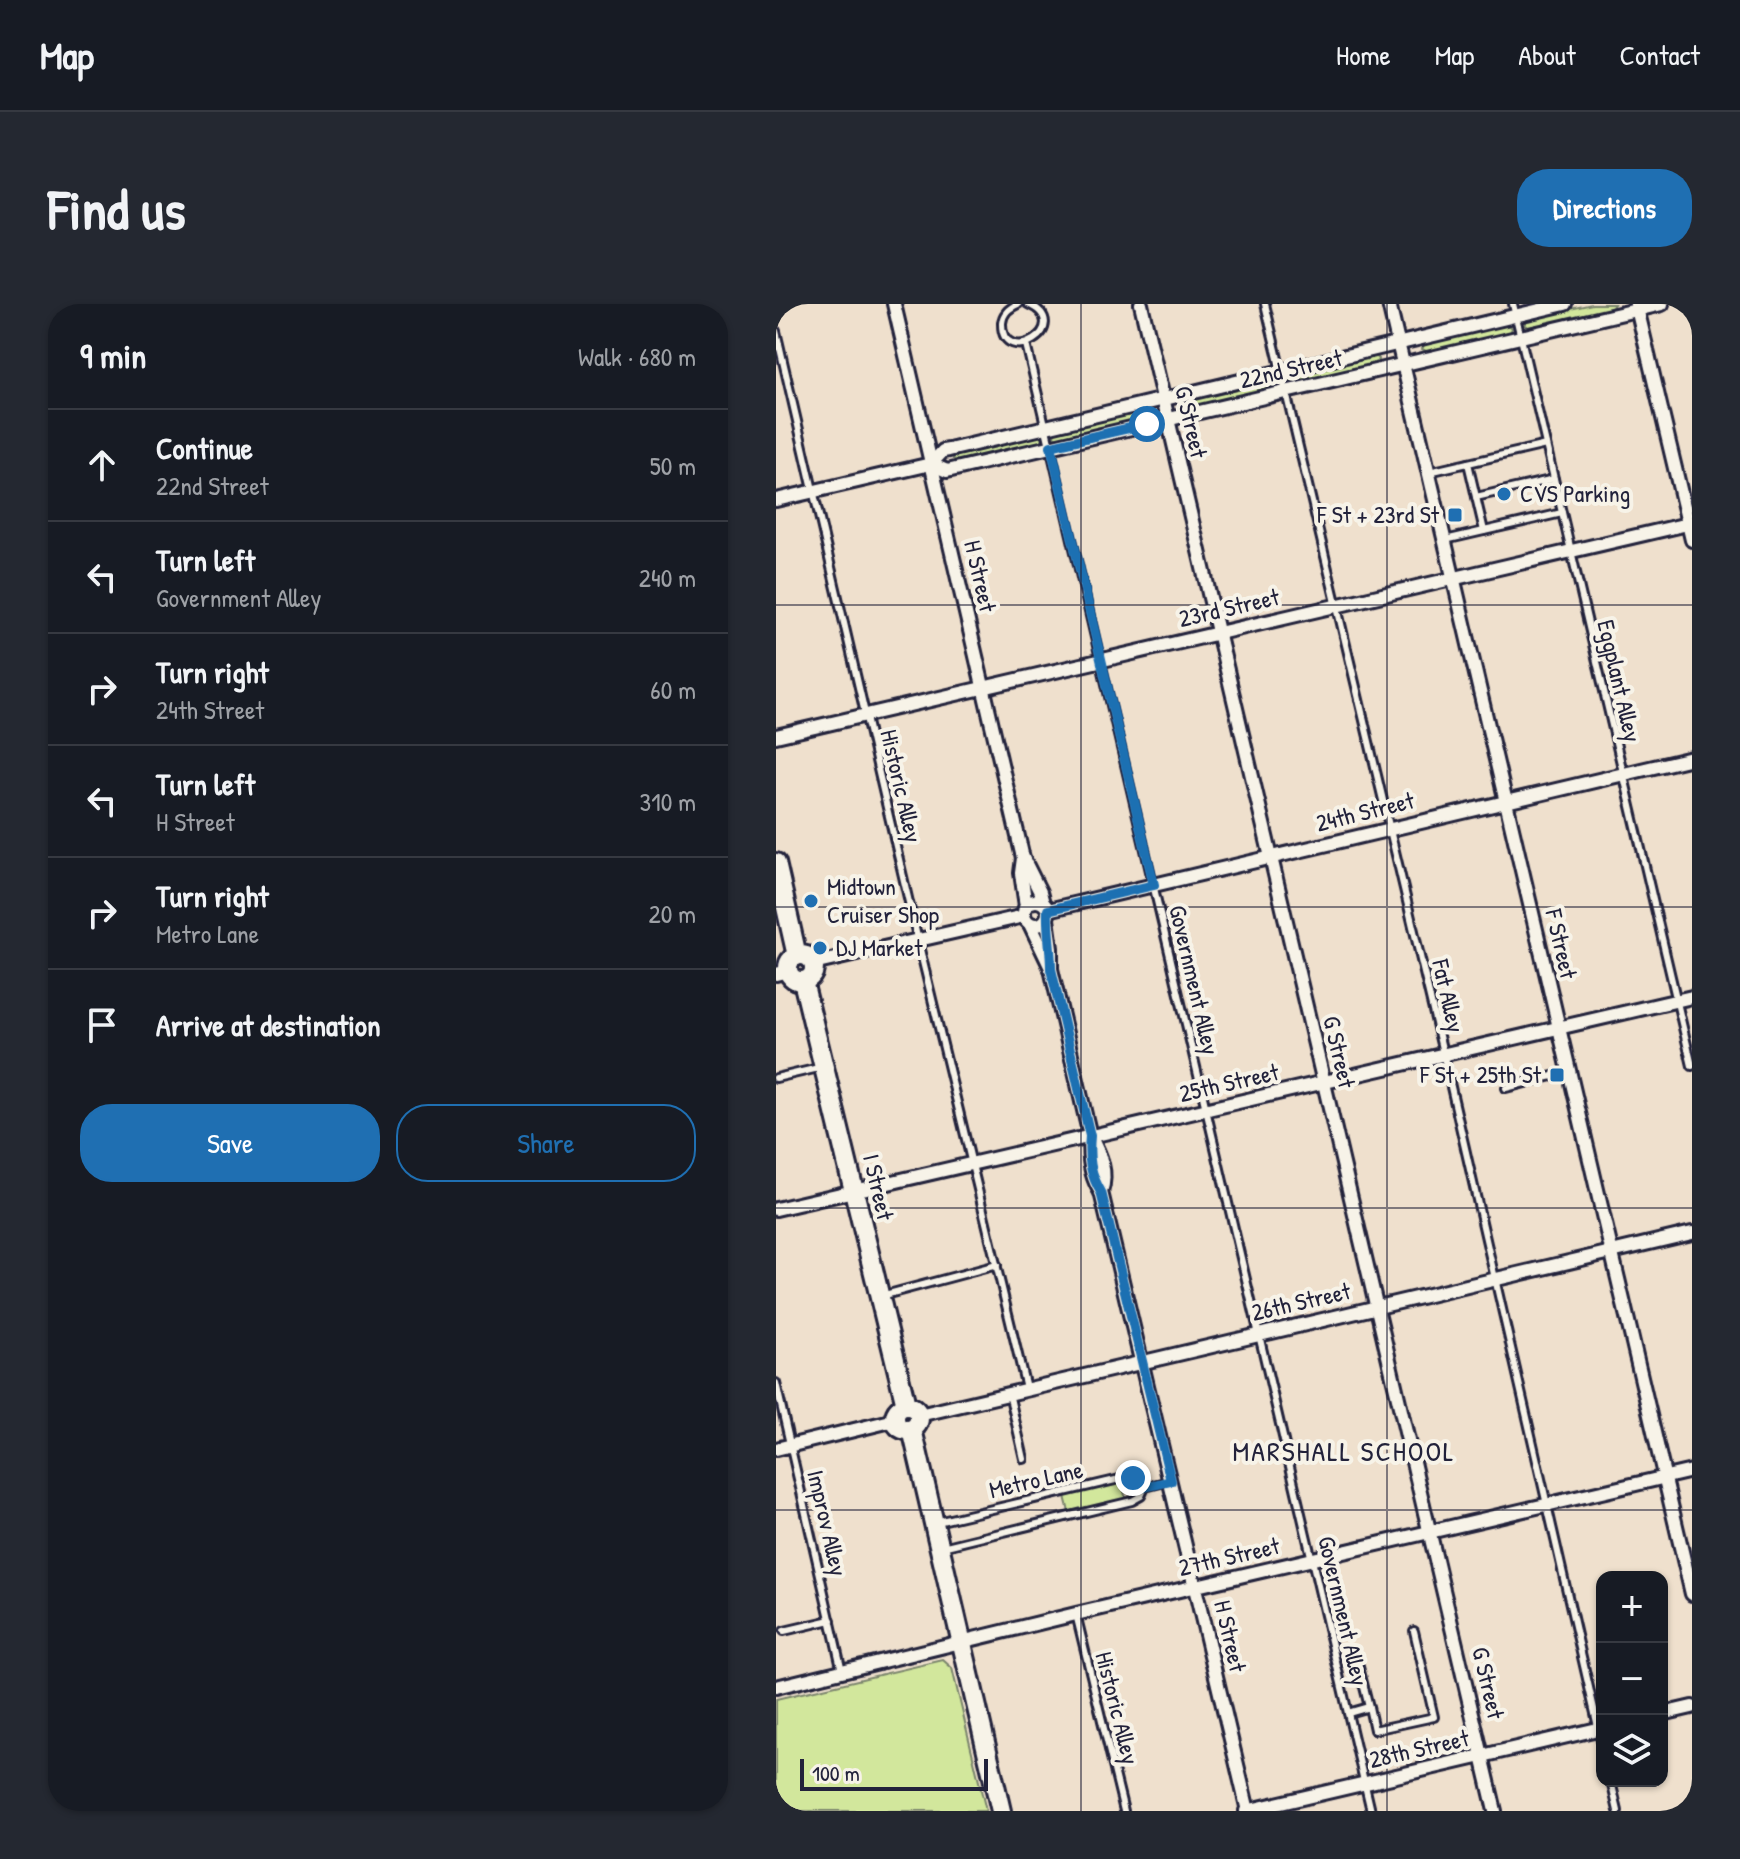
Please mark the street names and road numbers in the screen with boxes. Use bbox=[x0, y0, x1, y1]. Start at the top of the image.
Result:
street label: 22nd Street bbox=[1236, 341, 1346, 395]
street label: G Street bbox=[1168, 383, 1216, 462]
street label: H Street bbox=[957, 537, 1005, 615]
street label: 23rd Street bbox=[1175, 580, 1283, 634]
street label: Eggplant Alley bbox=[1590, 617, 1650, 745]
street label: Historic Alley bbox=[873, 726, 930, 845]
street label: 24th Street bbox=[1312, 783, 1418, 839]
street label: Government Alley bbox=[1162, 902, 1228, 1058]
street label: F Street bbox=[1538, 905, 1586, 982]
street label: Fat Alley bbox=[1425, 955, 1473, 1035]
street label: G Street bbox=[1316, 1013, 1364, 1092]
street label: 25th Street bbox=[1176, 1055, 1282, 1109]
street label: I Street bbox=[856, 1151, 902, 1224]
street label: 26th Street bbox=[1248, 1274, 1354, 1328]
street label: Metro Lane bbox=[986, 1453, 1086, 1505]
street label: Improv Alley bbox=[800, 1467, 856, 1579]
street label: 27th Street bbox=[1175, 1529, 1283, 1583]
street label: Government Alley bbox=[1311, 1533, 1377, 1689]
street label: H Street bbox=[1207, 1597, 1255, 1675]
street label: G Street bbox=[1465, 1644, 1513, 1723]
street label: Historic Alley bbox=[1089, 1648, 1147, 1767]
street label: 28th Street bbox=[1366, 1721, 1472, 1775]

